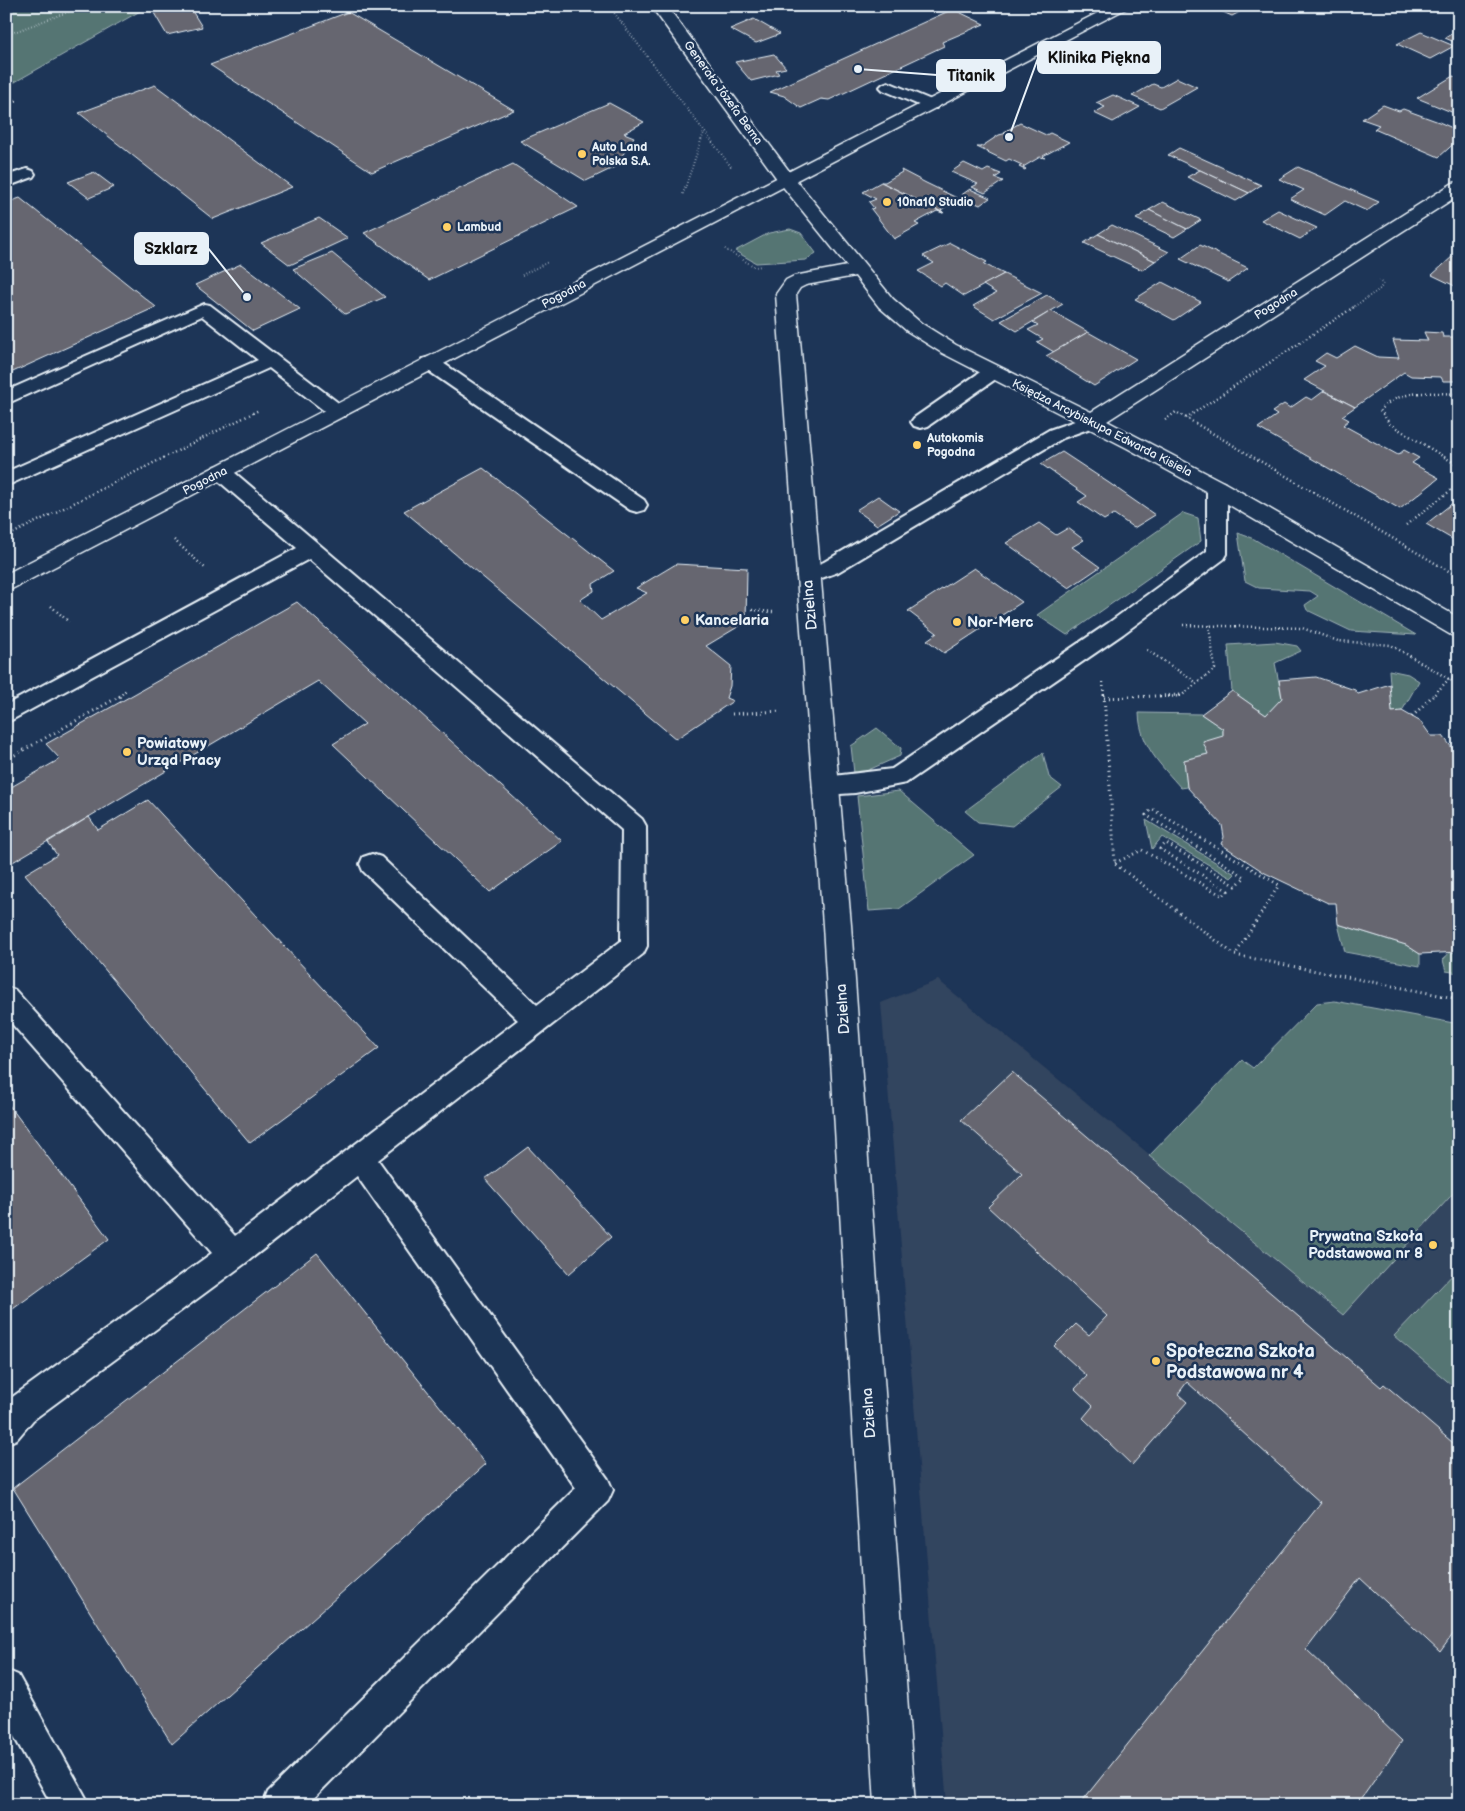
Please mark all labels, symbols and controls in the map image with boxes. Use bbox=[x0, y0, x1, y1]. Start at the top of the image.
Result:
street label: Generała Józefa Bema bbox=[680, 38, 766, 148]
callout: Klinika Piękna bbox=[1038, 42, 1160, 73]
text: Klinika Piękna bbox=[1048, 49, 1150, 68]
callout: Titanik bbox=[937, 60, 1005, 91]
text: Titanik bbox=[947, 67, 996, 86]
place label: Auto Land Polska S.A. bbox=[591, 140, 651, 169]
marker: Auto Land Polska S.A. bbox=[576, 148, 588, 160]
place label: 10na10 Studio bbox=[897, 195, 974, 210]
marker: 10na10 Studio bbox=[881, 196, 893, 208]
place label: Lambud bbox=[457, 220, 501, 235]
marker: Lambud bbox=[441, 221, 453, 233]
callout: Szklarz bbox=[135, 233, 208, 264]
text: Szklarz bbox=[144, 240, 198, 259]
street label: Pogodna bbox=[539, 276, 589, 312]
street label: Pogodna bbox=[1252, 285, 1301, 323]
street label: Księdza Arcybiskupa Edwarda Kisiela bbox=[1009, 376, 1195, 480]
place label: Autokomis Pogodna bbox=[926, 431, 984, 460]
marker: Autokomis Pogodna bbox=[911, 439, 923, 451]
street label: Pogodna bbox=[180, 463, 230, 499]
street label: Dzielna bbox=[798, 579, 822, 631]
place label: Kancelaria bbox=[695, 611, 769, 630]
place label: Nor-Merc bbox=[967, 613, 1034, 632]
marker: Kancelaria bbox=[679, 614, 691, 626]
marker: Nor-Merc bbox=[951, 616, 963, 628]
place label: Powiatowy Urząd Pracy bbox=[137, 734, 221, 770]
marker: Powiatowy Urząd Pracy bbox=[121, 746, 133, 758]
street label: Dzielna bbox=[832, 983, 854, 1035]
place label: Prywatna Szkoła Podstawowa nr 8 bbox=[1308, 1227, 1423, 1263]
marker: Prywatna Szkoła Podstawowa nr 8 bbox=[1427, 1239, 1439, 1251]
place label: Społeczna Szkoła Podstawowa nr 4 bbox=[1166, 1341, 1315, 1383]
marker: Społeczna Szkoła Podstawowa nr 4 bbox=[1150, 1355, 1162, 1367]
street label: Dzielna bbox=[858, 1387, 880, 1439]

